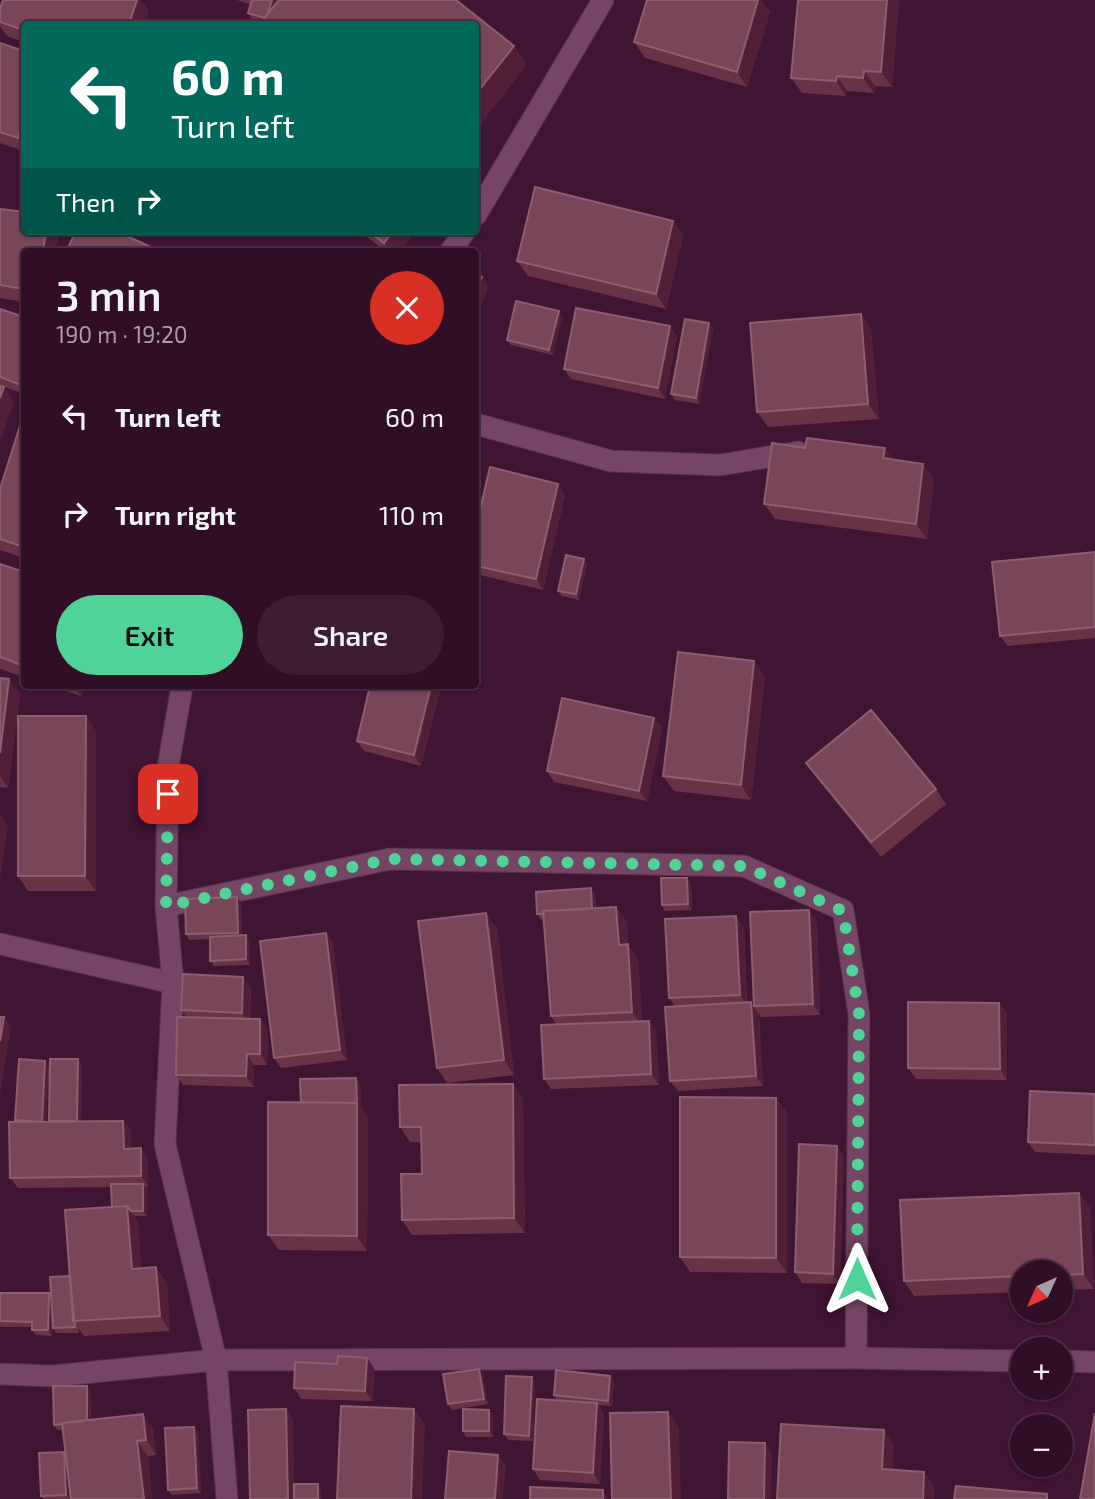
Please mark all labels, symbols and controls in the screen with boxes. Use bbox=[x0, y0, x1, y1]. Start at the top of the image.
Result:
text: 60 m bbox=[171, 46, 285, 105]
icon: left bbox=[56, 49, 147, 140]
text: Turn left bbox=[171, 106, 295, 144]
icon: right bbox=[129, 182, 167, 220]
text: Then bbox=[56, 186, 115, 217]
text: 3 min bbox=[56, 269, 162, 319]
button: close bbox=[370, 271, 444, 345]
text: 190 m · 19:20 bbox=[56, 320, 188, 348]
icon: left bbox=[56, 397, 94, 435]
text: Turn left bbox=[115, 401, 221, 432]
text: 60 m bbox=[385, 401, 444, 432]
icon: right bbox=[56, 495, 94, 533]
text: Turn right bbox=[115, 499, 236, 530]
text: 110 m bbox=[379, 499, 444, 530]
button: Exit bbox=[56, 595, 243, 675]
button: Share bbox=[257, 595, 444, 675]
pin bbox=[138, 764, 198, 824]
icon: arrive bbox=[149, 775, 187, 813]
position arrow bbox=[820, 1242, 894, 1316]
north arrow bbox=[1010, 1260, 1073, 1323]
map controls bbox=[1010, 1260, 1073, 1477]
button: + bbox=[1010, 1337, 1073, 1400]
button: − bbox=[1010, 1414, 1073, 1477]

